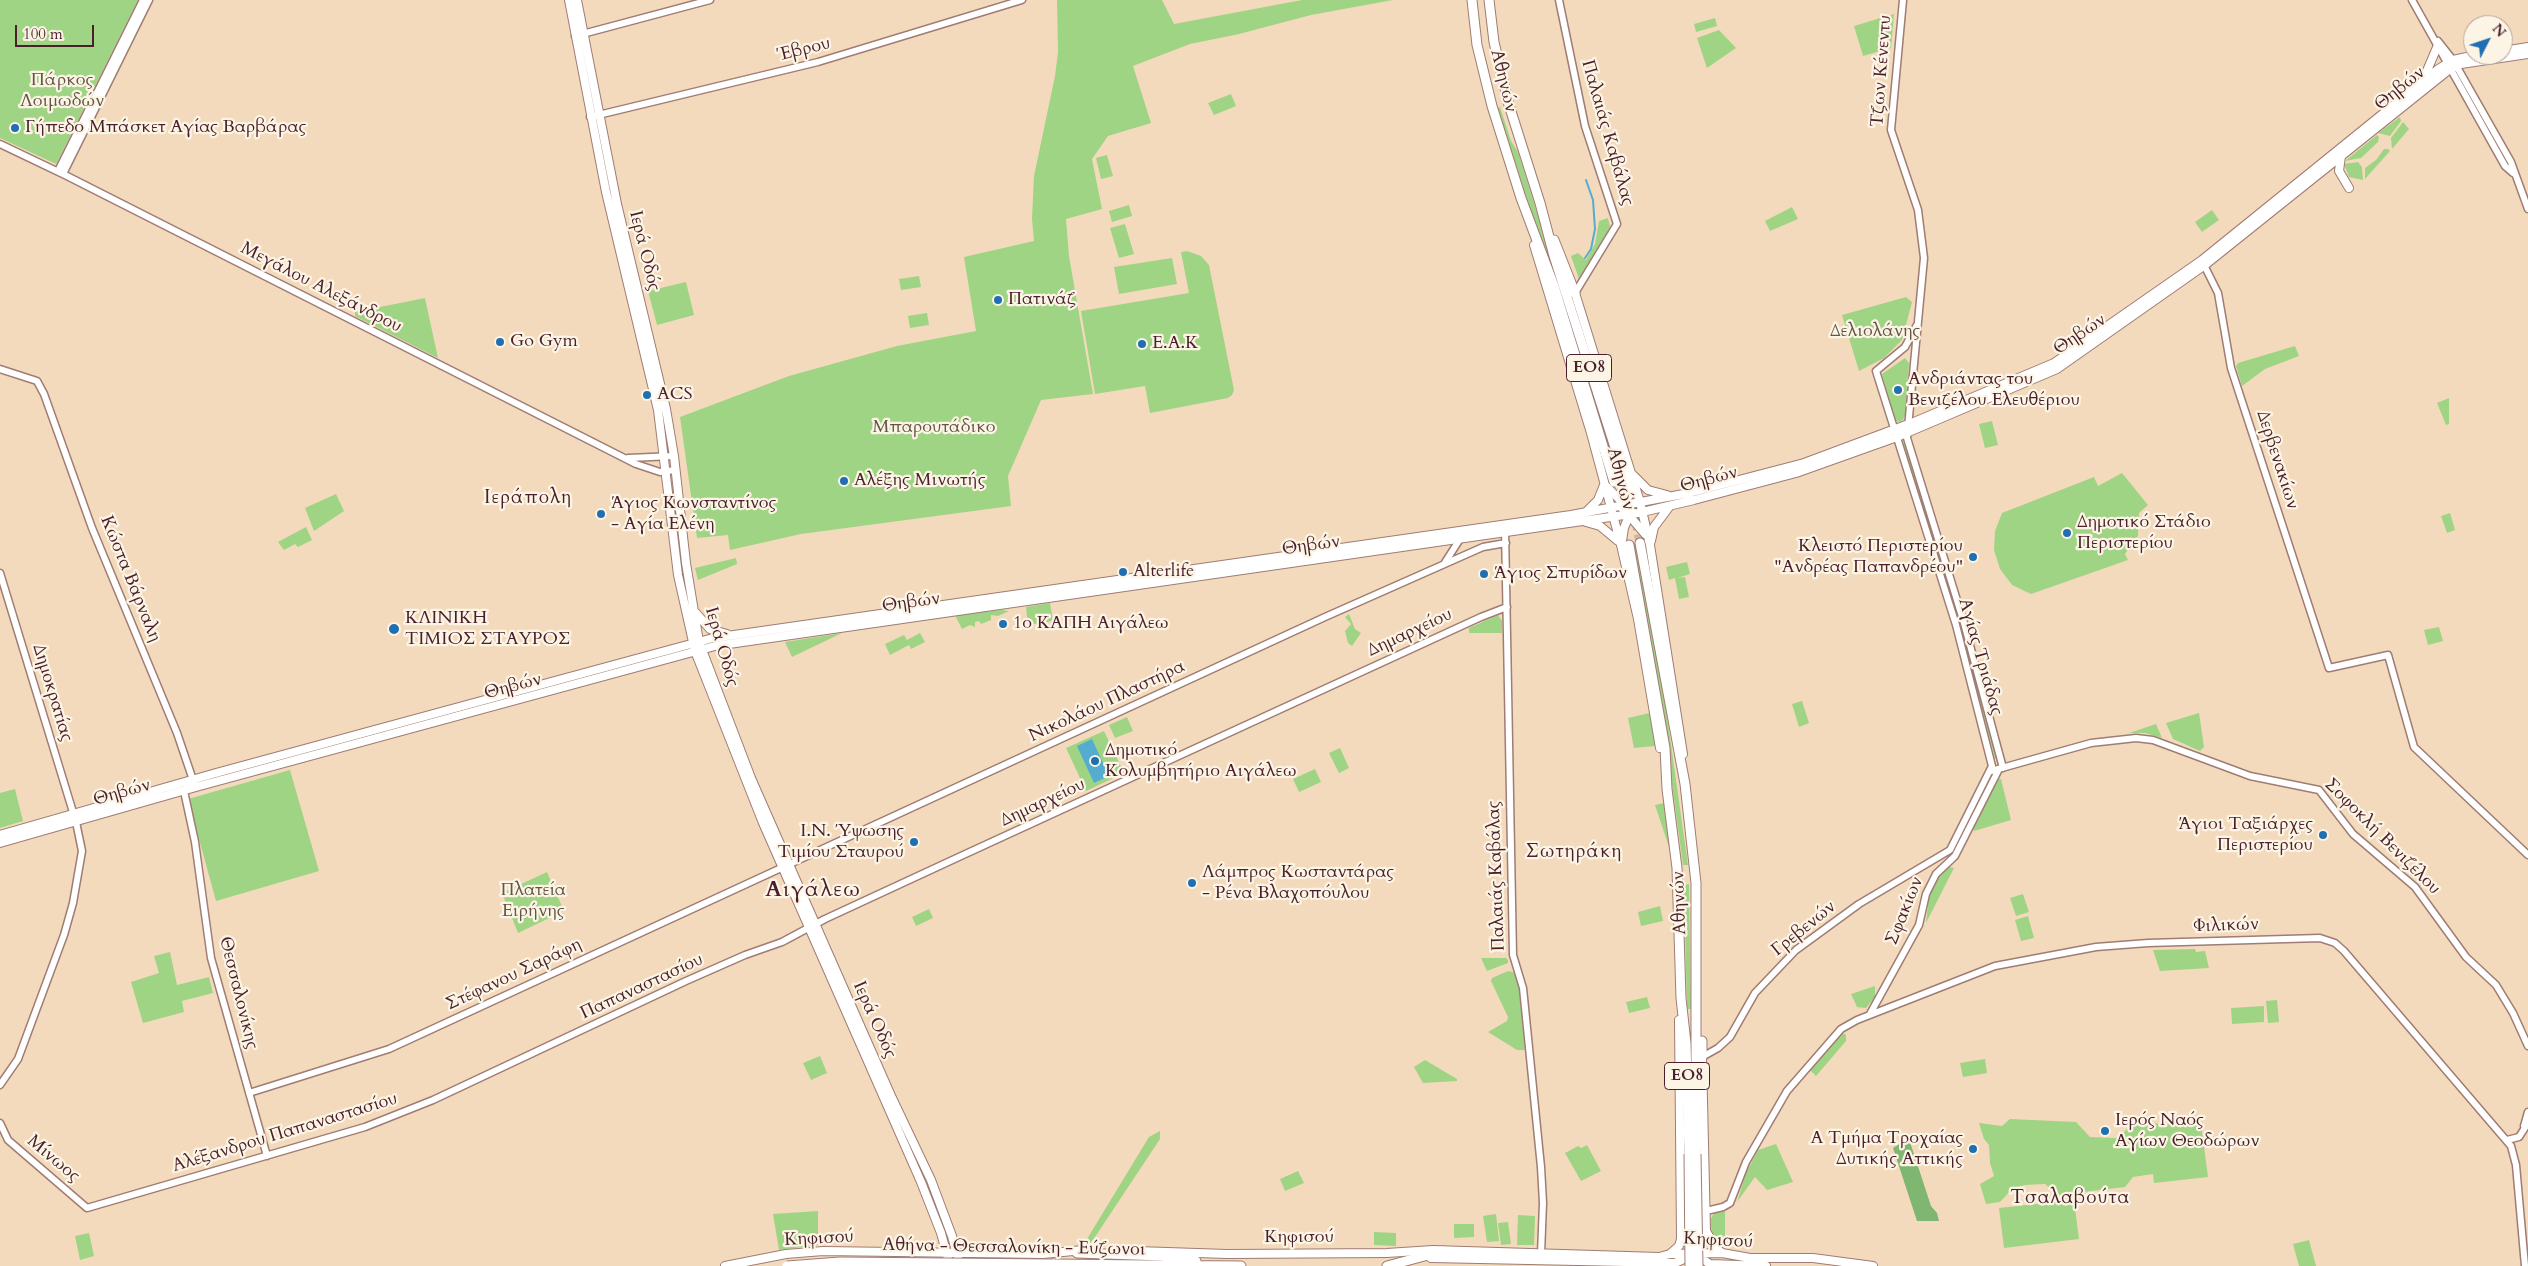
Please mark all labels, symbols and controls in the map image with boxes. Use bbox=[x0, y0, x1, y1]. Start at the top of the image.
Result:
street label: Τζων Κένεντυ bbox=[1867, 14, 1897, 128]
scale bar bbox=[18, 15, 96, 47]
north arrow bbox=[2463, 15, 2513, 65]
text: N bbox=[2488, 20, 2510, 41]
text: 100 m bbox=[23, 24, 63, 44]
street label: Έβρου bbox=[775, 33, 833, 67]
street label: Αθηνών bbox=[1485, 47, 1521, 115]
street label: Παλαιάς Καβάλας bbox=[1576, 58, 1638, 208]
street label: Θηβών bbox=[2370, 62, 2430, 116]
park label: Πάρκος Λοιμωδών bbox=[20, 70, 104, 112]
place label: Γήπεδο Μπάσκετ Αγίας Βαρβάρας bbox=[25, 117, 306, 139]
marker: Γήπεδο Μπάσκετ Αγίας Βαρβάρας bbox=[9, 122, 21, 134]
street label: Ιερά Οδός bbox=[624, 209, 664, 293]
street label: Μεγάλου Αλεξάνδρου bbox=[237, 238, 405, 338]
place label: Πατινάζ bbox=[1008, 289, 1076, 311]
marker: Πατινάζ bbox=[992, 294, 1004, 306]
street label: Θηβών bbox=[2050, 310, 2110, 360]
park label: Δελιολάνης bbox=[1830, 321, 1920, 343]
place label: Go Gym bbox=[510, 331, 578, 353]
place label: E.A.K bbox=[1152, 333, 1198, 355]
marker: Go Gym bbox=[494, 336, 506, 348]
marker: E.A.K bbox=[1136, 338, 1148, 350]
road number: ΕΟ8 bbox=[1566, 354, 1612, 382]
place label: Ανδριάντας του Βενιζέλου Ελευθέριου bbox=[1908, 369, 2080, 412]
place label: ACS bbox=[657, 384, 693, 406]
marker: Ανδριάντας του Βενιζέλου Ελευθέριου bbox=[1892, 384, 1904, 396]
marker: ACS bbox=[641, 389, 653, 401]
street label: Δερβενακίων bbox=[2251, 408, 2303, 512]
park label: Μπαρουτάδικο bbox=[872, 417, 996, 439]
street label: Αθηνών bbox=[1601, 445, 1639, 513]
street label: Θηβών bbox=[1678, 462, 1740, 498]
place label: Αλέξης Μινωτής bbox=[854, 470, 985, 492]
marker: Αλέξης Μινωτής bbox=[838, 475, 850, 487]
district label: Ιεράπολη bbox=[483, 488, 573, 510]
place label: Άγιος Κωνσταντίνος - Αγία Ελένη bbox=[611, 493, 776, 536]
marker: Άγιος Κωνσταντίνος - Αγία Ελένη bbox=[595, 508, 607, 520]
place label: Δημοτικό Στάδιο Περιστερίου bbox=[2077, 512, 2211, 554]
street label: Κώστα Βάρναλη bbox=[95, 513, 165, 645]
marker: Δημοτικό Στάδιο Περιστερίου bbox=[2061, 527, 2073, 539]
street label: Θηβών bbox=[1281, 531, 1341, 561]
place label: Κλειστό Περιστερίου "Ανδρέας Παπανδρέου" bbox=[1774, 536, 1963, 578]
marker: Κλειστό Περιστερίου "Ανδρέας Παπανδρέου" bbox=[1967, 551, 1979, 563]
place label: Alterlife bbox=[1133, 561, 1194, 583]
place label: Άγιος Σπυρίδων bbox=[1494, 563, 1627, 585]
marker: Alterlife bbox=[1117, 566, 1129, 578]
marker: Άγιος Σπυρίδων bbox=[1478, 568, 1490, 580]
street label: Θηβών bbox=[881, 588, 941, 618]
street label: Αγίας Τριάδας bbox=[1953, 596, 2007, 718]
street label: Δημαρχείου bbox=[1364, 604, 1456, 662]
street label: Ιερά Οδός bbox=[699, 605, 743, 689]
place label: ΚΛΙΝΙΚΗ ΤΙΜΙΟΣ ΣΤΑΥΡΟΣ bbox=[405, 608, 570, 650]
place label: 1ο ΚΑΠΗ Αιγάλεω bbox=[1013, 613, 1169, 635]
marker: 1ο ΚΑΠΗ Αιγάλεω bbox=[997, 618, 1009, 630]
marker: ΚΛΙΝΙΚΗ ΤΙΜΙΟΣ ΣΤΑΥΡΟΣ bbox=[387, 622, 401, 636]
street label: Δημοκρατίας bbox=[27, 642, 77, 744]
street label: Νικολάου Πλαστήρα bbox=[1026, 656, 1188, 748]
street label: Θηβών bbox=[482, 669, 544, 705]
place label: Δημοτικό Κολυμβητήριο Αιγάλεω bbox=[1105, 740, 1297, 782]
marker: Δημοτικό Κολυμβητήριο Αιγάλεω bbox=[1089, 755, 1101, 767]
street label: Δημαρχείου bbox=[997, 774, 1089, 832]
street label: Σοφοκλή Βενιζέλου bbox=[2319, 774, 2445, 900]
street label: Θηβών bbox=[91, 775, 153, 811]
street label: Παλαιάς Καβάλας bbox=[1484, 800, 1510, 952]
place label: Άγιοι Ταξιάρχες Περιστερίου bbox=[2179, 814, 2313, 856]
place label: Ι.Ν. Ύψωσης Τιμίου Σταυρού bbox=[777, 821, 904, 864]
marker: Άγιοι Ταξιάρχες Περιστερίου bbox=[2317, 829, 2329, 841]
marker: Ι.Ν. Ύψωσης Τιμίου Σταυρού bbox=[908, 836, 920, 848]
district label: Σωτηράκη bbox=[1525, 842, 1623, 864]
place label: Λάμπρος Κωσταντάρας - Ρένα Βλαχοπόυλου bbox=[1202, 862, 1394, 904]
street label: Αθηνών bbox=[1668, 871, 1692, 935]
street label: Σφακίων bbox=[1882, 874, 1928, 948]
marker: Λάμπρος Κωσταντάρας - Ρένα Βλαχοπόυλου bbox=[1186, 877, 1198, 889]
district label: Αιγάλεω bbox=[764, 878, 862, 904]
park label: Πλατεία Ειρήνης bbox=[500, 880, 566, 922]
street label: Γρεβενών bbox=[1768, 897, 1840, 961]
street label: Φιλικών bbox=[2193, 914, 2259, 938]
street label: Θεσσαλονίκης bbox=[214, 934, 262, 1052]
street label: Στέφανου Σαράφη bbox=[443, 934, 585, 1016]
street label: Παπαναστασίου bbox=[577, 949, 707, 1025]
street label: Ιερά Οδός bbox=[847, 978, 901, 1062]
road number: ΕΟ8 bbox=[1664, 1062, 1710, 1090]
street label: Αλέξανδρου Παπαναστασίου bbox=[170, 1088, 400, 1178]
place label: Ιερός Ναός Αγίων Θεοδώρων bbox=[2115, 1110, 2259, 1152]
marker: Ιερός Ναός Αγίων Θεοδώρων bbox=[2099, 1125, 2111, 1137]
place label: Α Τμήμα Τροχαίας Δυτικής Αττικής bbox=[1810, 1128, 1963, 1170]
street label: Μίνωος bbox=[22, 1131, 84, 1187]
marker: Α Τμήμα Τροχαίας Δυτικής Αττικής bbox=[1967, 1143, 1979, 1155]
district label: Τσαλαβούτα bbox=[2009, 1188, 2131, 1210]
street label: Κηφισού bbox=[784, 1226, 854, 1252]
street label: Κηφισού bbox=[1264, 1227, 1334, 1249]
street label: Κηφισού bbox=[1683, 1228, 1753, 1254]
street label: Αθήνα - Θεσσαλονίκη - Εύζωνοι bbox=[882, 1235, 1146, 1261]

